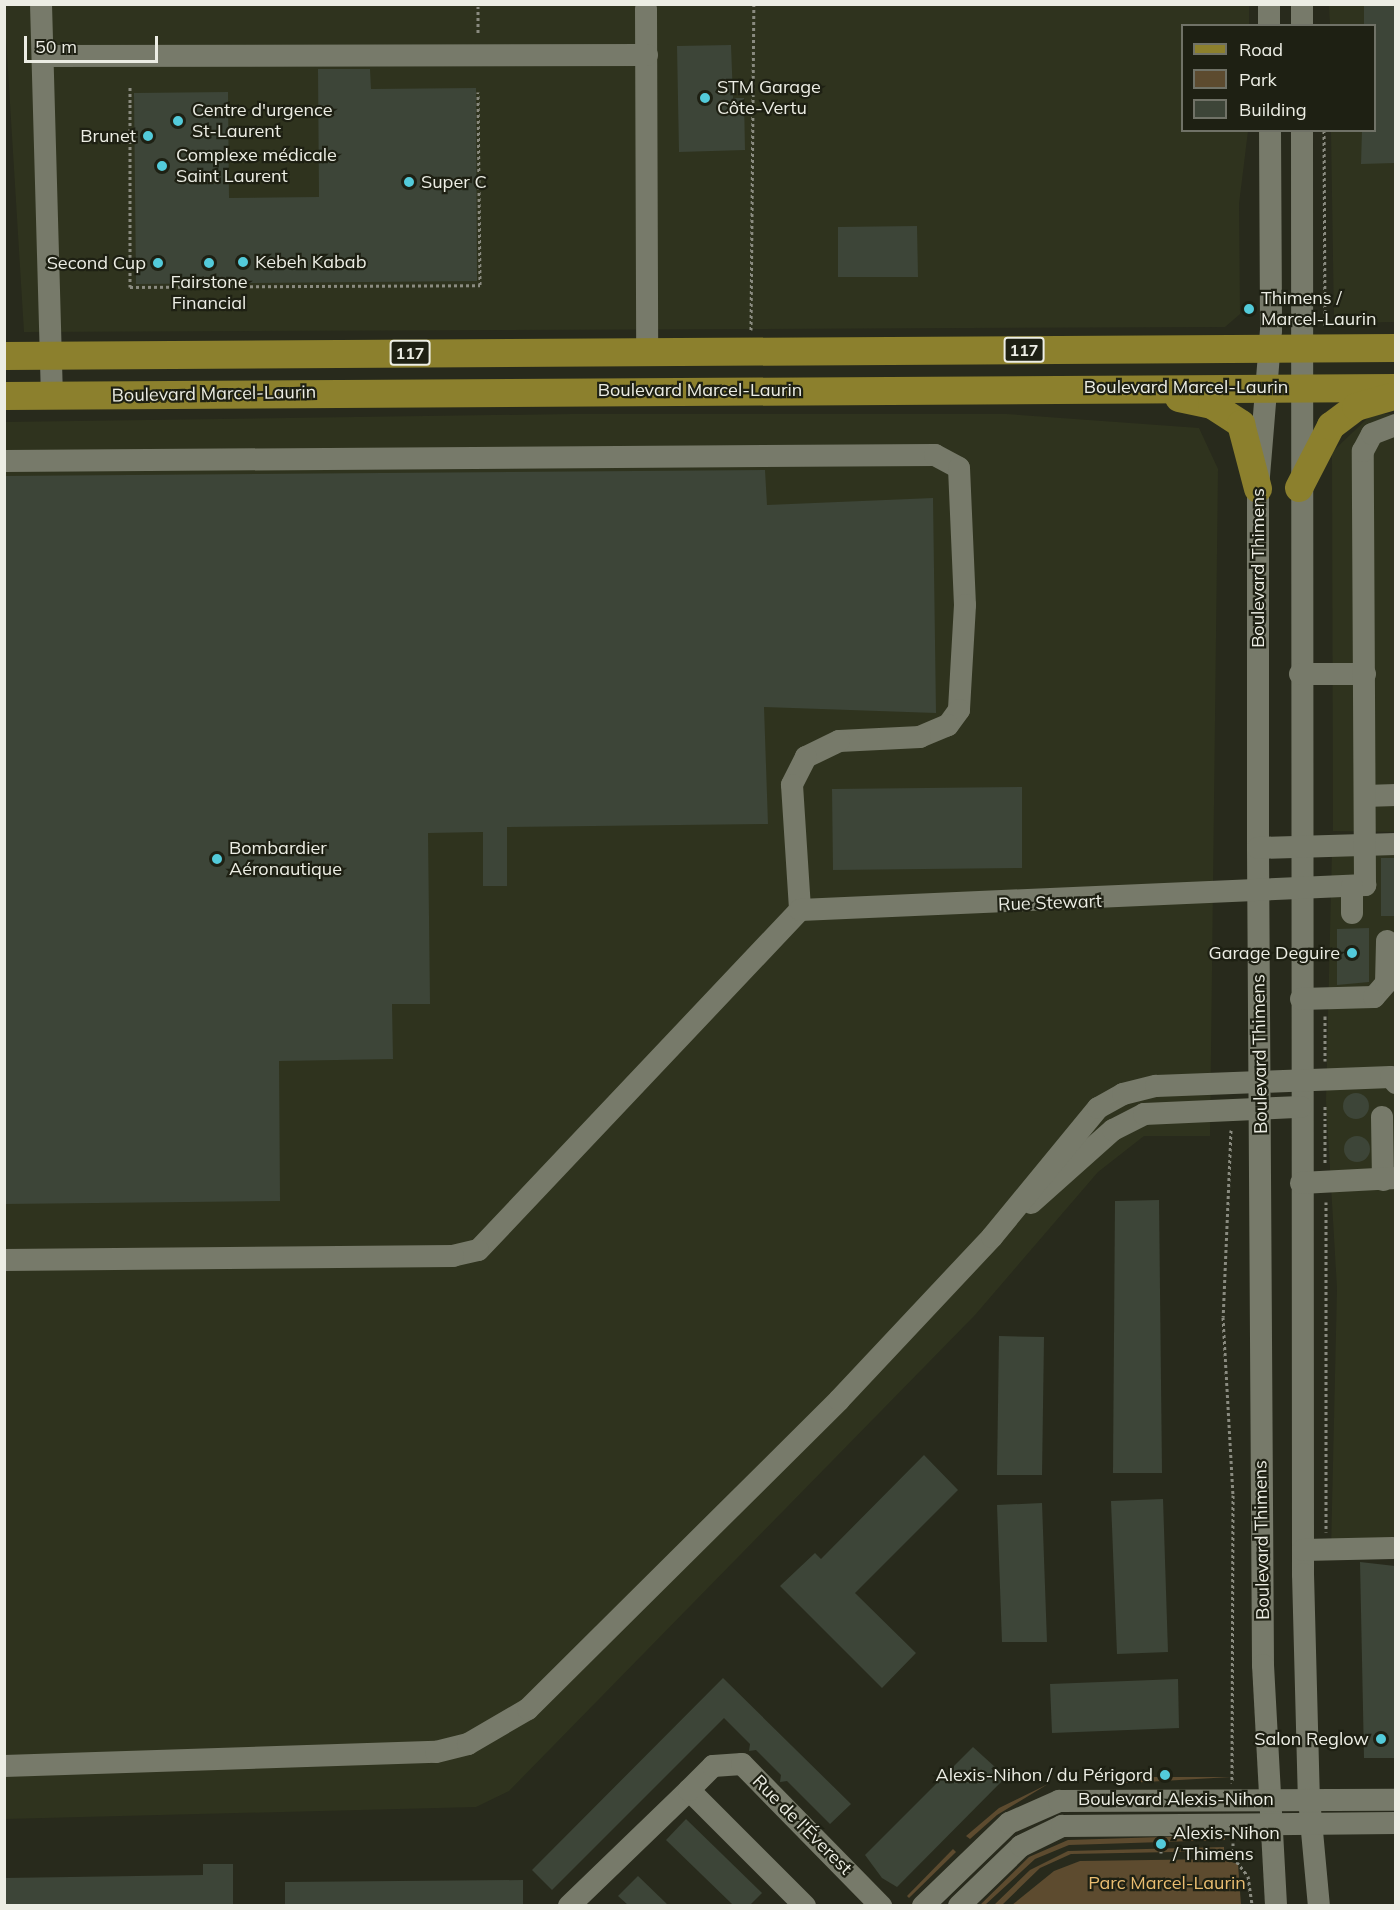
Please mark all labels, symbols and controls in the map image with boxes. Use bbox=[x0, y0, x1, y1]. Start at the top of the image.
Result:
scale bar bbox=[27, 24, 160, 62]
legend bbox=[1181, 24, 1376, 132]
text: 50 m bbox=[35, 35, 77, 58]
text: Road bbox=[1239, 38, 1283, 61]
text: Park bbox=[1239, 68, 1277, 91]
place label: STM Garage Côte-Vertu bbox=[717, 77, 821, 119]
marker: STM Garage Côte-Vertu bbox=[698, 91, 712, 105]
text: Building bbox=[1239, 98, 1307, 121]
place label: Centre d'urgence St-Laurent bbox=[192, 100, 333, 142]
marker: Centre d'urgence St-Laurent bbox=[169, 112, 187, 130]
place label: Brunet bbox=[80, 125, 136, 147]
marker: Brunet bbox=[141, 129, 155, 143]
place label: Complexe médicale Saint Laurent bbox=[176, 145, 337, 188]
marker: Complexe médicale Saint Laurent bbox=[153, 157, 171, 175]
place label: Super C bbox=[421, 171, 487, 193]
marker: Super C bbox=[402, 175, 416, 189]
place label: Kebeh Kabab bbox=[255, 251, 366, 273]
place label: Second Cup bbox=[47, 252, 146, 274]
marker: Kebeh Kabab bbox=[236, 255, 250, 269]
marker: Second Cup bbox=[151, 256, 165, 270]
marker: Fairstone Financial bbox=[202, 256, 216, 270]
place label: Fairstone Financial bbox=[171, 272, 247, 314]
place label: Thimens / Marcel-Laurin bbox=[1261, 288, 1377, 330]
marker: Thimens / Marcel-Laurin bbox=[1242, 302, 1256, 316]
road number: 117 bbox=[1003, 337, 1045, 363]
road number: 117 bbox=[389, 340, 431, 366]
street label: Boulevard Marcel-Laurin bbox=[1084, 376, 1288, 398]
street label: Boulevard Marcel-Laurin bbox=[598, 379, 802, 401]
street label: Boulevard Marcel-Laurin bbox=[112, 381, 316, 407]
street label: Boulevard Thimens bbox=[1247, 488, 1269, 648]
place label: Bombardier Aéronautique bbox=[229, 838, 342, 880]
marker: Bombardier Aéronautique bbox=[210, 852, 224, 866]
street label: Rue Stewart bbox=[998, 890, 1102, 916]
place label: Garage Deguire bbox=[1208, 942, 1340, 964]
marker: Garage Deguire bbox=[1345, 946, 1359, 960]
street label: Boulevard Thimens bbox=[1248, 974, 1272, 1134]
street label: Boulevard Thimens bbox=[1250, 1460, 1274, 1620]
place label: Salon Reglow bbox=[1254, 1728, 1369, 1750]
marker: Salon Reglow bbox=[1374, 1732, 1388, 1746]
place label: Alexis-Nihon / du Périgord bbox=[935, 1764, 1153, 1786]
marker: Alexis-Nihon / du Périgord bbox=[1158, 1768, 1172, 1782]
street label: Rue de l'Éverest bbox=[748, 1771, 856, 1879]
street label: Boulevard Alexis-Nihon bbox=[1078, 1788, 1274, 1810]
place label: Alexis-Nihon / Thimens bbox=[1173, 1823, 1280, 1866]
marker: Alexis-Nihon / Thimens bbox=[1154, 1837, 1168, 1851]
park label: Parc Marcel-Laurin bbox=[1088, 1872, 1246, 1894]

